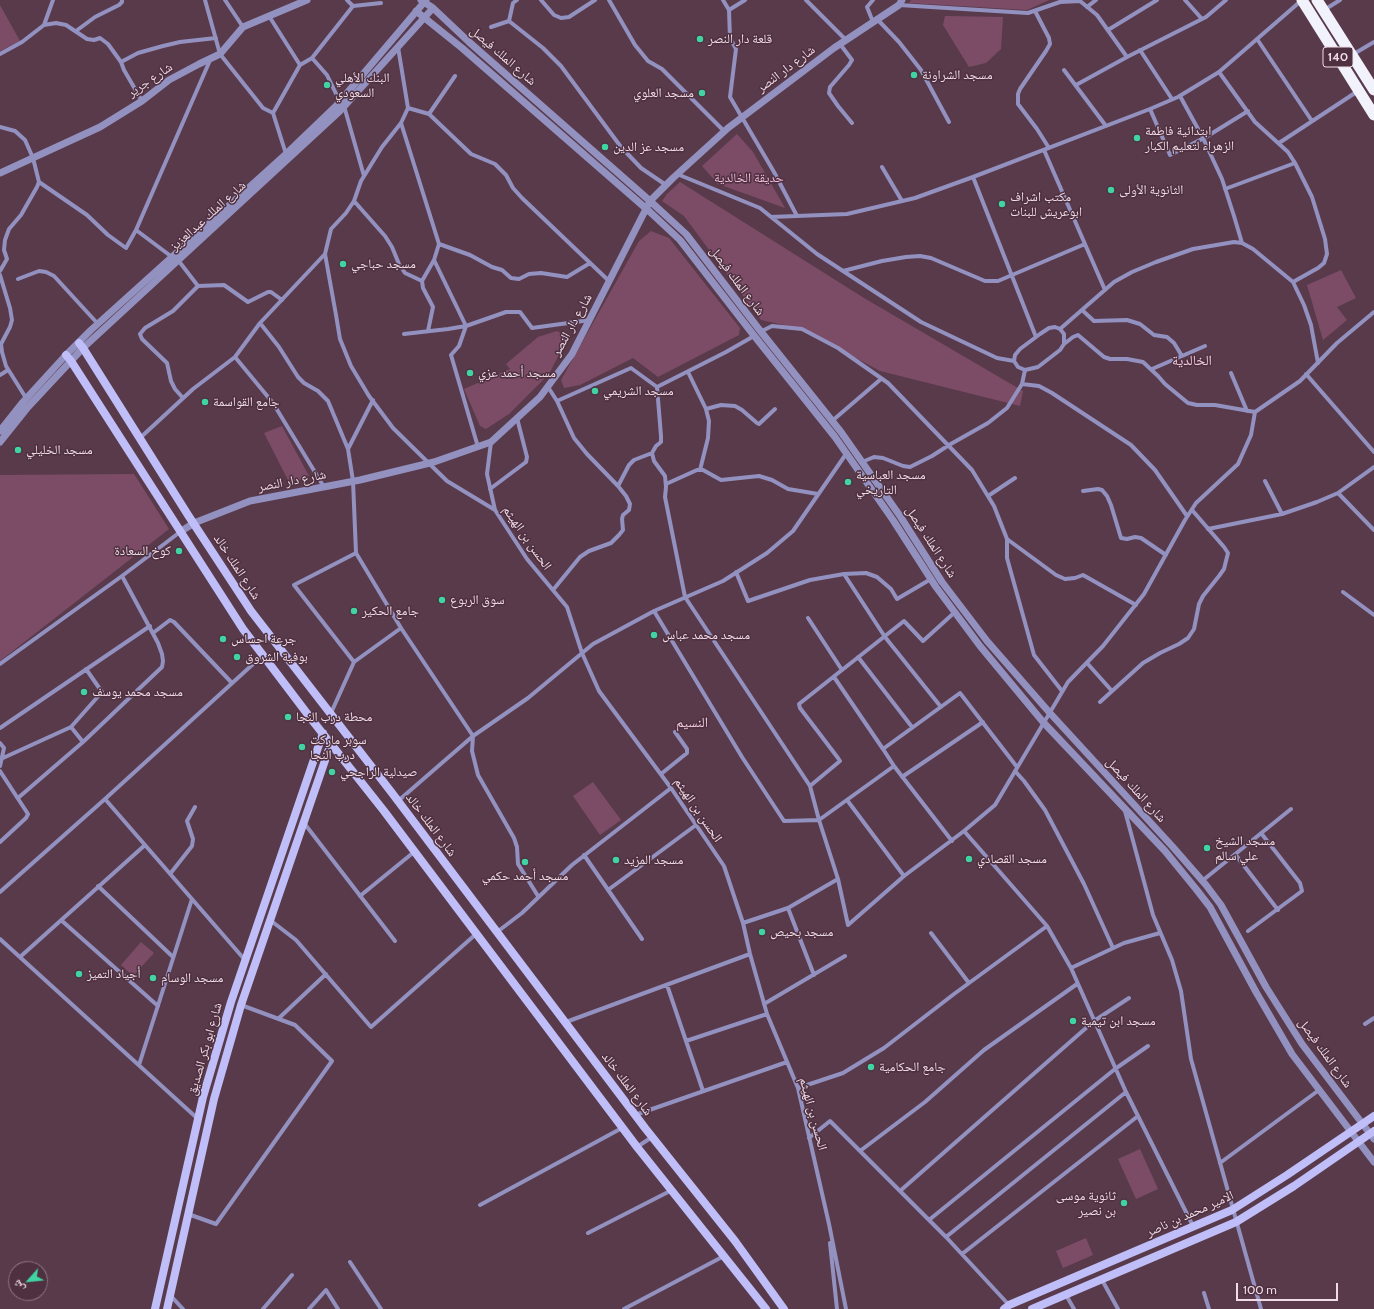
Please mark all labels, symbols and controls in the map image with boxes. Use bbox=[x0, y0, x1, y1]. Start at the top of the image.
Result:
street label: شارع الملك فيصل bbox=[467, 23, 539, 89]
place label: قلعة دار النصر bbox=[708, 31, 772, 47]
marker: قلعة دار النصر bbox=[695, 34, 705, 44]
street label: شارع دار النصر bbox=[754, 42, 818, 96]
road number: 140 bbox=[1323, 47, 1353, 67]
street label: شارع جرير bbox=[125, 59, 175, 101]
place label: مسجد الشراونة bbox=[922, 67, 993, 83]
place label: البنك الأهلي السعودي bbox=[335, 70, 389, 101]
marker: مسجد الشراونة bbox=[909, 70, 919, 80]
marker: البنك الأهلي السعودي bbox=[322, 80, 332, 90]
place label: مسجد العلوي bbox=[633, 85, 694, 101]
marker: مسجد العلوي bbox=[697, 88, 707, 98]
place label: ابتدائية فاطمة الزهراء لتعليم الكبار bbox=[1145, 123, 1234, 154]
marker: ابتدائية فاطمة الزهراء لتعليم الكبار bbox=[1132, 133, 1142, 143]
place label: مسجد عز الدين bbox=[613, 139, 684, 155]
marker: مسجد عز الدين bbox=[600, 142, 610, 152]
park label: حديقة الخالدية bbox=[714, 170, 784, 186]
street label: شارع الملك عبدالعزيز bbox=[167, 178, 249, 254]
place label: الثانوية الأولى bbox=[1119, 182, 1183, 198]
marker: الثانوية الأولى bbox=[1106, 185, 1116, 195]
place label: مكتب اشراف ابوعريش للبنات bbox=[1010, 189, 1082, 220]
marker: مكتب اشراف ابوعريش للبنات bbox=[997, 199, 1007, 209]
street label: شارع الملك فيصل bbox=[706, 243, 768, 319]
place label: مسجد حباجي bbox=[351, 256, 416, 272]
marker: مسجد حباجي bbox=[338, 259, 348, 269]
street label: شارع دار النصر bbox=[548, 291, 596, 359]
district label: الخالدية bbox=[1172, 353, 1212, 369]
place label: مسجد أحمد عزي bbox=[478, 365, 556, 381]
marker: مسجد أحمد عزي bbox=[465, 368, 475, 378]
place label: مسجد الشريمي bbox=[603, 383, 674, 399]
marker: مسجد الشريمي bbox=[590, 386, 600, 396]
place label: جامع القواسمة bbox=[213, 394, 279, 410]
marker: جامع القواسمة bbox=[200, 397, 210, 407]
place label: مسجد الخليلي bbox=[26, 442, 93, 458]
marker: مسجد الخليلي bbox=[13, 445, 23, 455]
street label: شارع دار النصر bbox=[257, 467, 327, 495]
place label: مسجد العباسية التاريخي bbox=[856, 467, 926, 498]
marker: مسجد العباسية التاريخي bbox=[843, 477, 853, 487]
street label: الحسن بن الهيثم bbox=[499, 503, 555, 573]
street label: شارع الملك فيصل bbox=[902, 503, 960, 581]
street label: شارع الملك خالد bbox=[210, 531, 264, 603]
place label: كوخ السعادة bbox=[115, 543, 171, 559]
marker: كوخ السعادة bbox=[174, 546, 184, 556]
place label: سوق الربوع bbox=[450, 592, 505, 608]
marker: سوق الربوع bbox=[437, 595, 447, 605]
place label: جامع الحكير bbox=[362, 603, 419, 619]
marker: جامع الحكير bbox=[349, 606, 359, 616]
place label: مسجد محمد عباس bbox=[662, 627, 750, 643]
marker: مسجد محمد عباس bbox=[649, 630, 659, 640]
place label: جرعة احساس bbox=[231, 631, 296, 647]
marker: جرعة احساس bbox=[218, 634, 228, 644]
place label: بوفية الشروق bbox=[245, 649, 308, 665]
marker: بوفية الشروق bbox=[232, 652, 242, 662]
place label: مسجد محمد يوسف bbox=[92, 684, 183, 700]
marker: مسجد محمد يوسف bbox=[79, 687, 89, 697]
place label: محطة درب النجا bbox=[296, 709, 373, 725]
marker: محطة درب النجا bbox=[283, 712, 293, 722]
district label: النسيم bbox=[676, 715, 708, 731]
place label: سوبر ماركت درب النجا bbox=[310, 732, 367, 763]
marker: سوبر ماركت درب النجا bbox=[297, 742, 307, 752]
street label: شارع الملك فيصل bbox=[1103, 754, 1169, 826]
place label: صيدلية الراجحي bbox=[340, 764, 417, 780]
marker: صيدلية الراجحي bbox=[327, 767, 337, 777]
street label: الحسن بن الهيثم bbox=[671, 775, 725, 845]
street label: شارع الملك خالد bbox=[402, 790, 460, 860]
place label: مسجد الشيخ علي سالم bbox=[1215, 833, 1275, 864]
marker: مسجد الشيخ علي سالم bbox=[1202, 843, 1212, 853]
place label: مسجد القصادي bbox=[977, 851, 1047, 867]
place label: مسجد المزيد bbox=[624, 852, 683, 868]
marker: مسجد القصادي bbox=[964, 854, 974, 864]
marker: مسجد المزيد bbox=[611, 855, 621, 865]
marker: مسجد أحمد حكمي bbox=[520, 857, 530, 867]
place label: مسجد أحمد حكمي bbox=[482, 868, 568, 884]
place label: مسجد بحيص bbox=[770, 924, 833, 940]
marker: مسجد بحيص bbox=[757, 927, 767, 937]
place label: أجياد التميز bbox=[87, 966, 140, 982]
marker: أجياد التميز bbox=[74, 969, 84, 979]
place label: مسجد الوسام bbox=[161, 970, 223, 986]
marker: مسجد الوسام bbox=[148, 973, 158, 983]
street label: شارع ابو بكر الصديق bbox=[184, 1001, 226, 1097]
place label: مسجد ابن تيمية bbox=[1081, 1013, 1156, 1029]
street label: شارع الملك فيصل bbox=[1294, 1015, 1356, 1091]
marker: مسجد ابن تيمية bbox=[1068, 1016, 1078, 1026]
street label: شارع الملك خالد bbox=[598, 1049, 656, 1119]
place label: جامع الحكامية bbox=[879, 1059, 946, 1075]
marker: جامع الحكامية bbox=[866, 1062, 876, 1072]
street label: الحسن بن الهيثم bbox=[796, 1076, 830, 1152]
place label: ثانوية موسى بن نصير bbox=[1056, 1188, 1116, 1219]
street label: الامير محمد بن ناصر bbox=[1144, 1188, 1236, 1240]
marker: ثانوية موسى بن نصير bbox=[1119, 1198, 1129, 1208]
north arrow bbox=[8, 1261, 48, 1301]
scale bar bbox=[1238, 1275, 1340, 1301]
text: ش bbox=[9, 1278, 27, 1294]
text: 100 m bbox=[1243, 1282, 1277, 1297]

